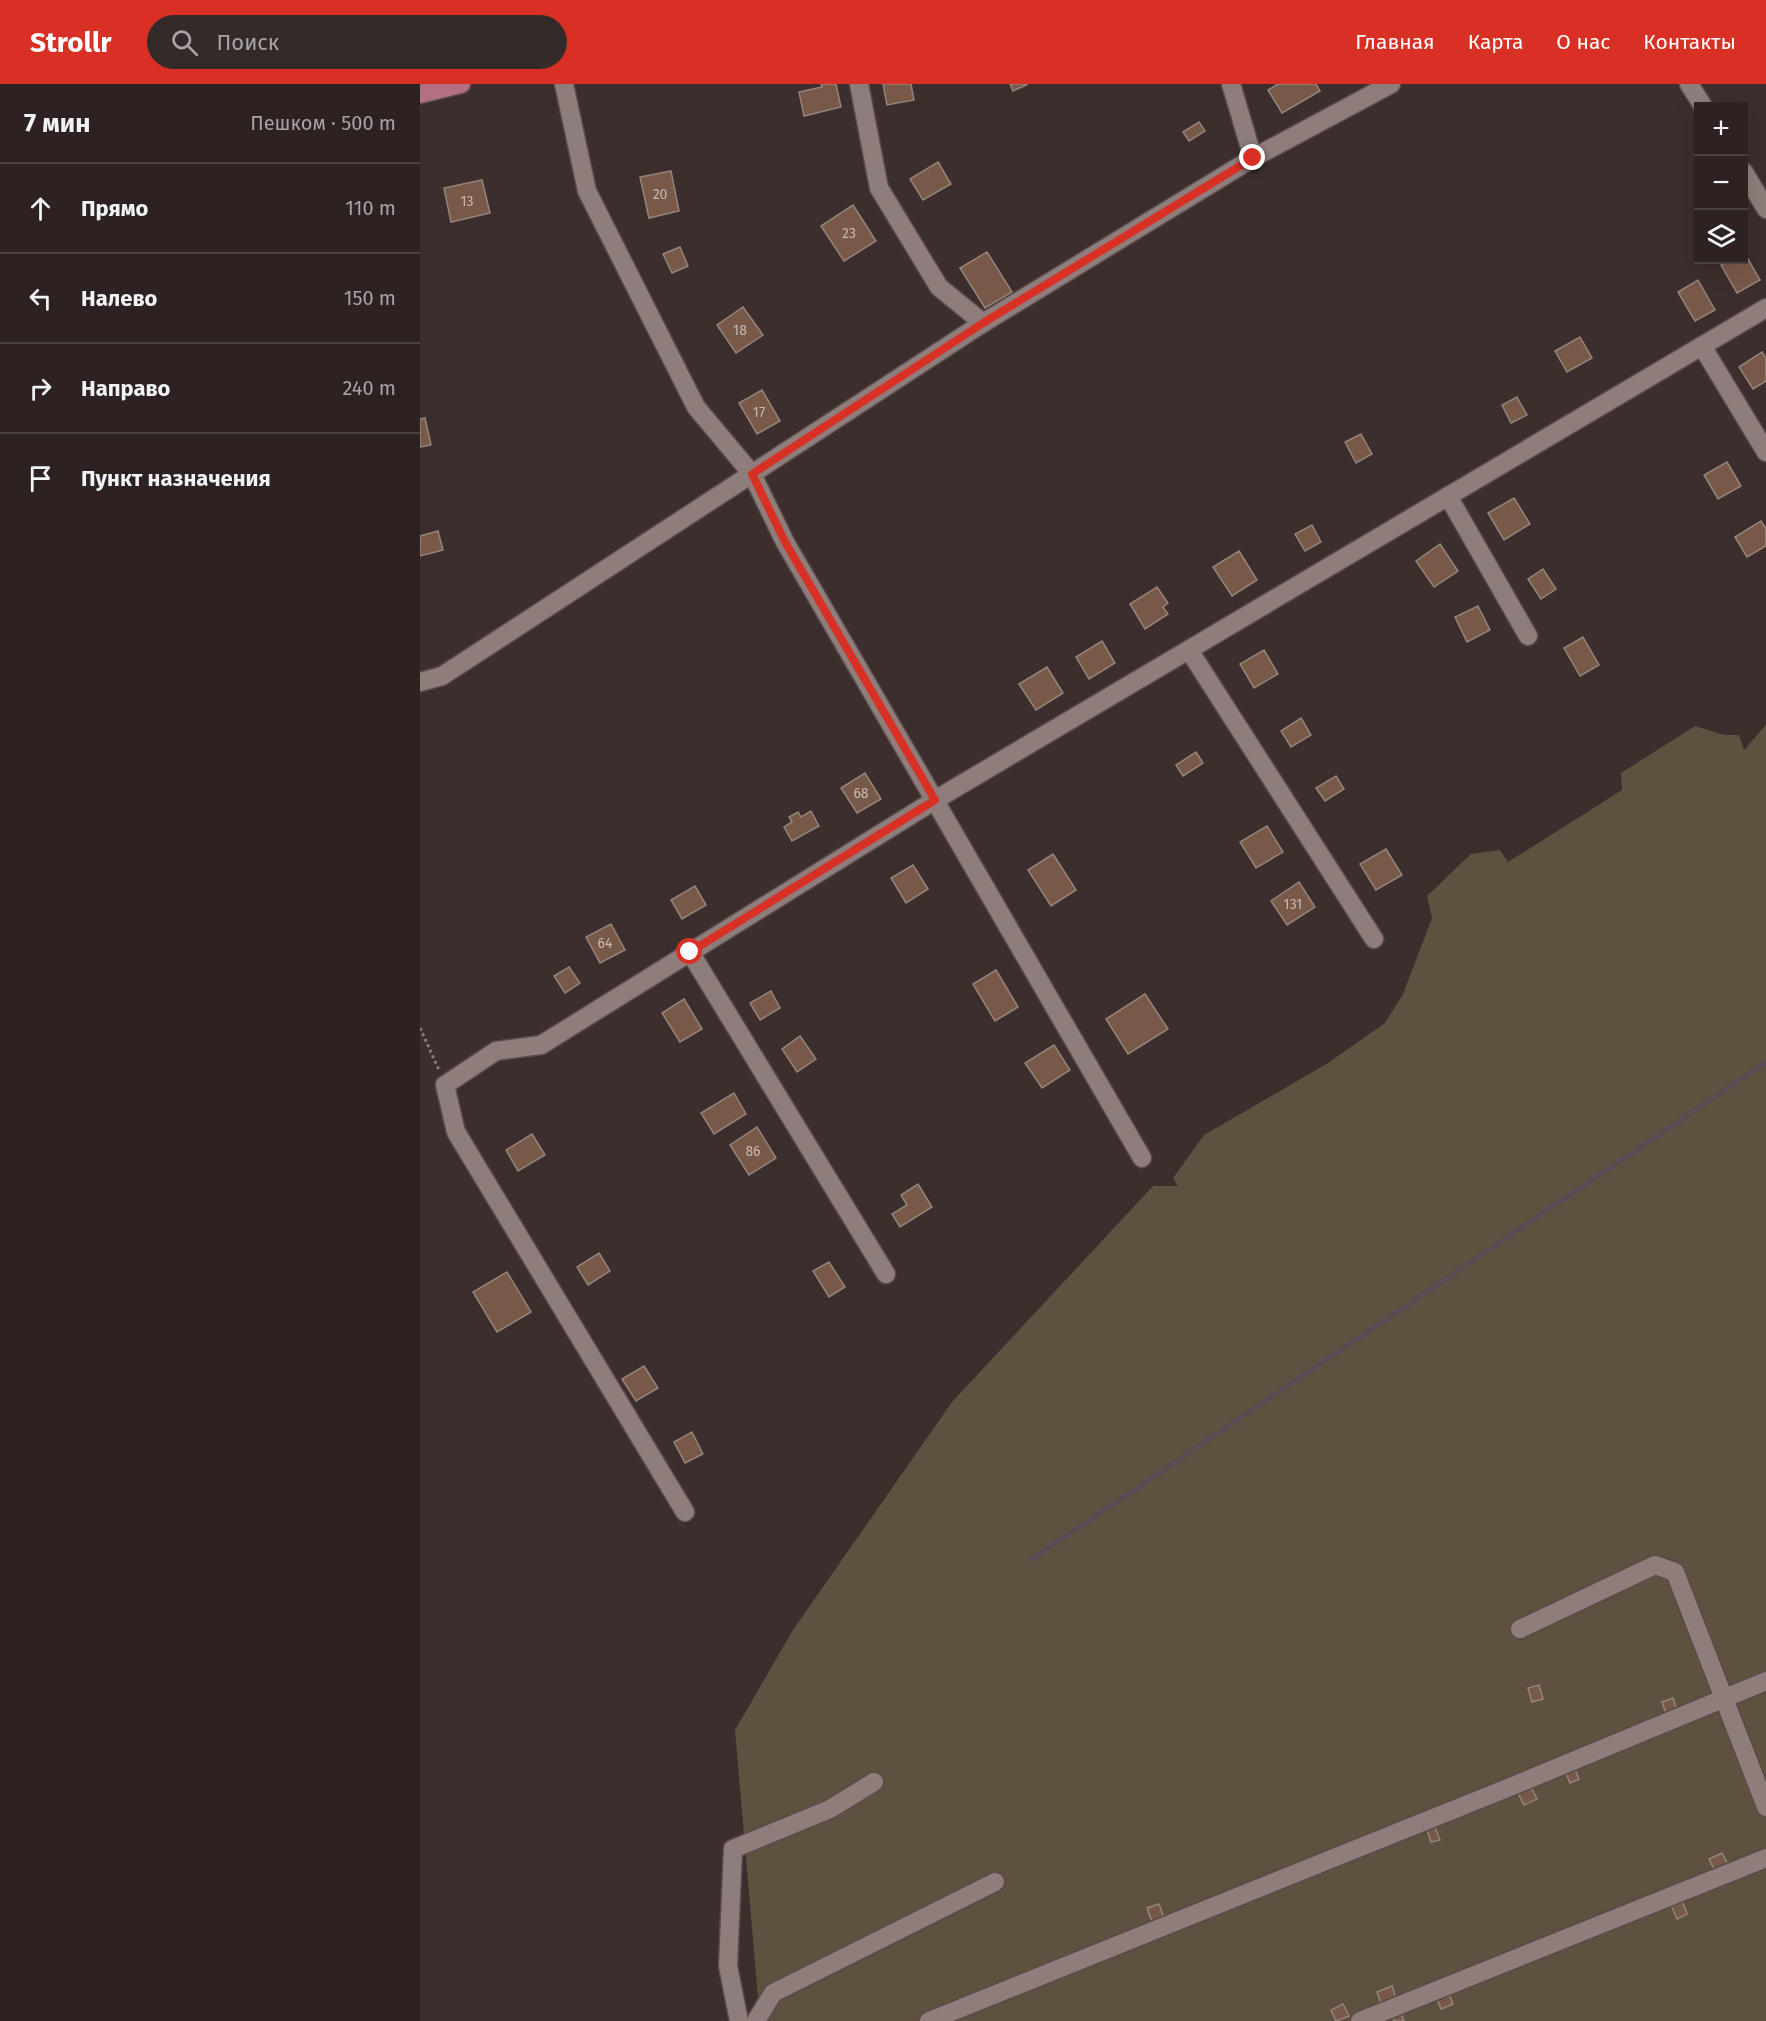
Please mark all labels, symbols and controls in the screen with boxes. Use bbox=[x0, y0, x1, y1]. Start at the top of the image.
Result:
search box bbox=[147, 15, 567, 69]
text: Strollr bbox=[30, 26, 111, 59]
icon: search bbox=[168, 26, 201, 59]
text: Поиск bbox=[216, 29, 279, 56]
text: Главная bbox=[1355, 29, 1435, 55]
text: Карта bbox=[1468, 29, 1523, 55]
text: О нас bbox=[1556, 29, 1610, 55]
text: Контакты bbox=[1643, 29, 1736, 55]
map controls bbox=[1694, 102, 1748, 264]
button: + bbox=[1694, 102, 1748, 156]
text: 7 мин bbox=[24, 108, 90, 139]
text: Пешком · 500 m bbox=[250, 111, 396, 135]
route end bbox=[1239, 144, 1265, 170]
button: − bbox=[1694, 156, 1748, 210]
house number: 20 bbox=[653, 186, 668, 203]
icon: ahead bbox=[24, 192, 57, 225]
house number: 13 bbox=[460, 193, 474, 210]
text: Прямо bbox=[81, 195, 148, 222]
text: 110 m bbox=[345, 196, 396, 220]
button: layers bbox=[1694, 210, 1748, 264]
house number: 23 bbox=[842, 225, 856, 242]
icon: left bbox=[24, 282, 57, 315]
text: Налево bbox=[81, 285, 157, 312]
text: 150 m bbox=[344, 286, 396, 310]
house number: 18 bbox=[733, 322, 747, 339]
icon: right bbox=[24, 372, 57, 405]
text: Направо bbox=[81, 375, 170, 402]
text: 240 m bbox=[342, 376, 396, 400]
house number: 17 bbox=[753, 404, 765, 421]
icon: arrive bbox=[24, 462, 57, 495]
text: Пункт назначения bbox=[81, 465, 271, 492]
house number: 68 bbox=[853, 785, 869, 802]
house number: 131 bbox=[1284, 896, 1302, 913]
house number: 64 bbox=[598, 935, 613, 952]
route start bbox=[676, 938, 702, 964]
house number: 86 bbox=[745, 1143, 761, 1160]

